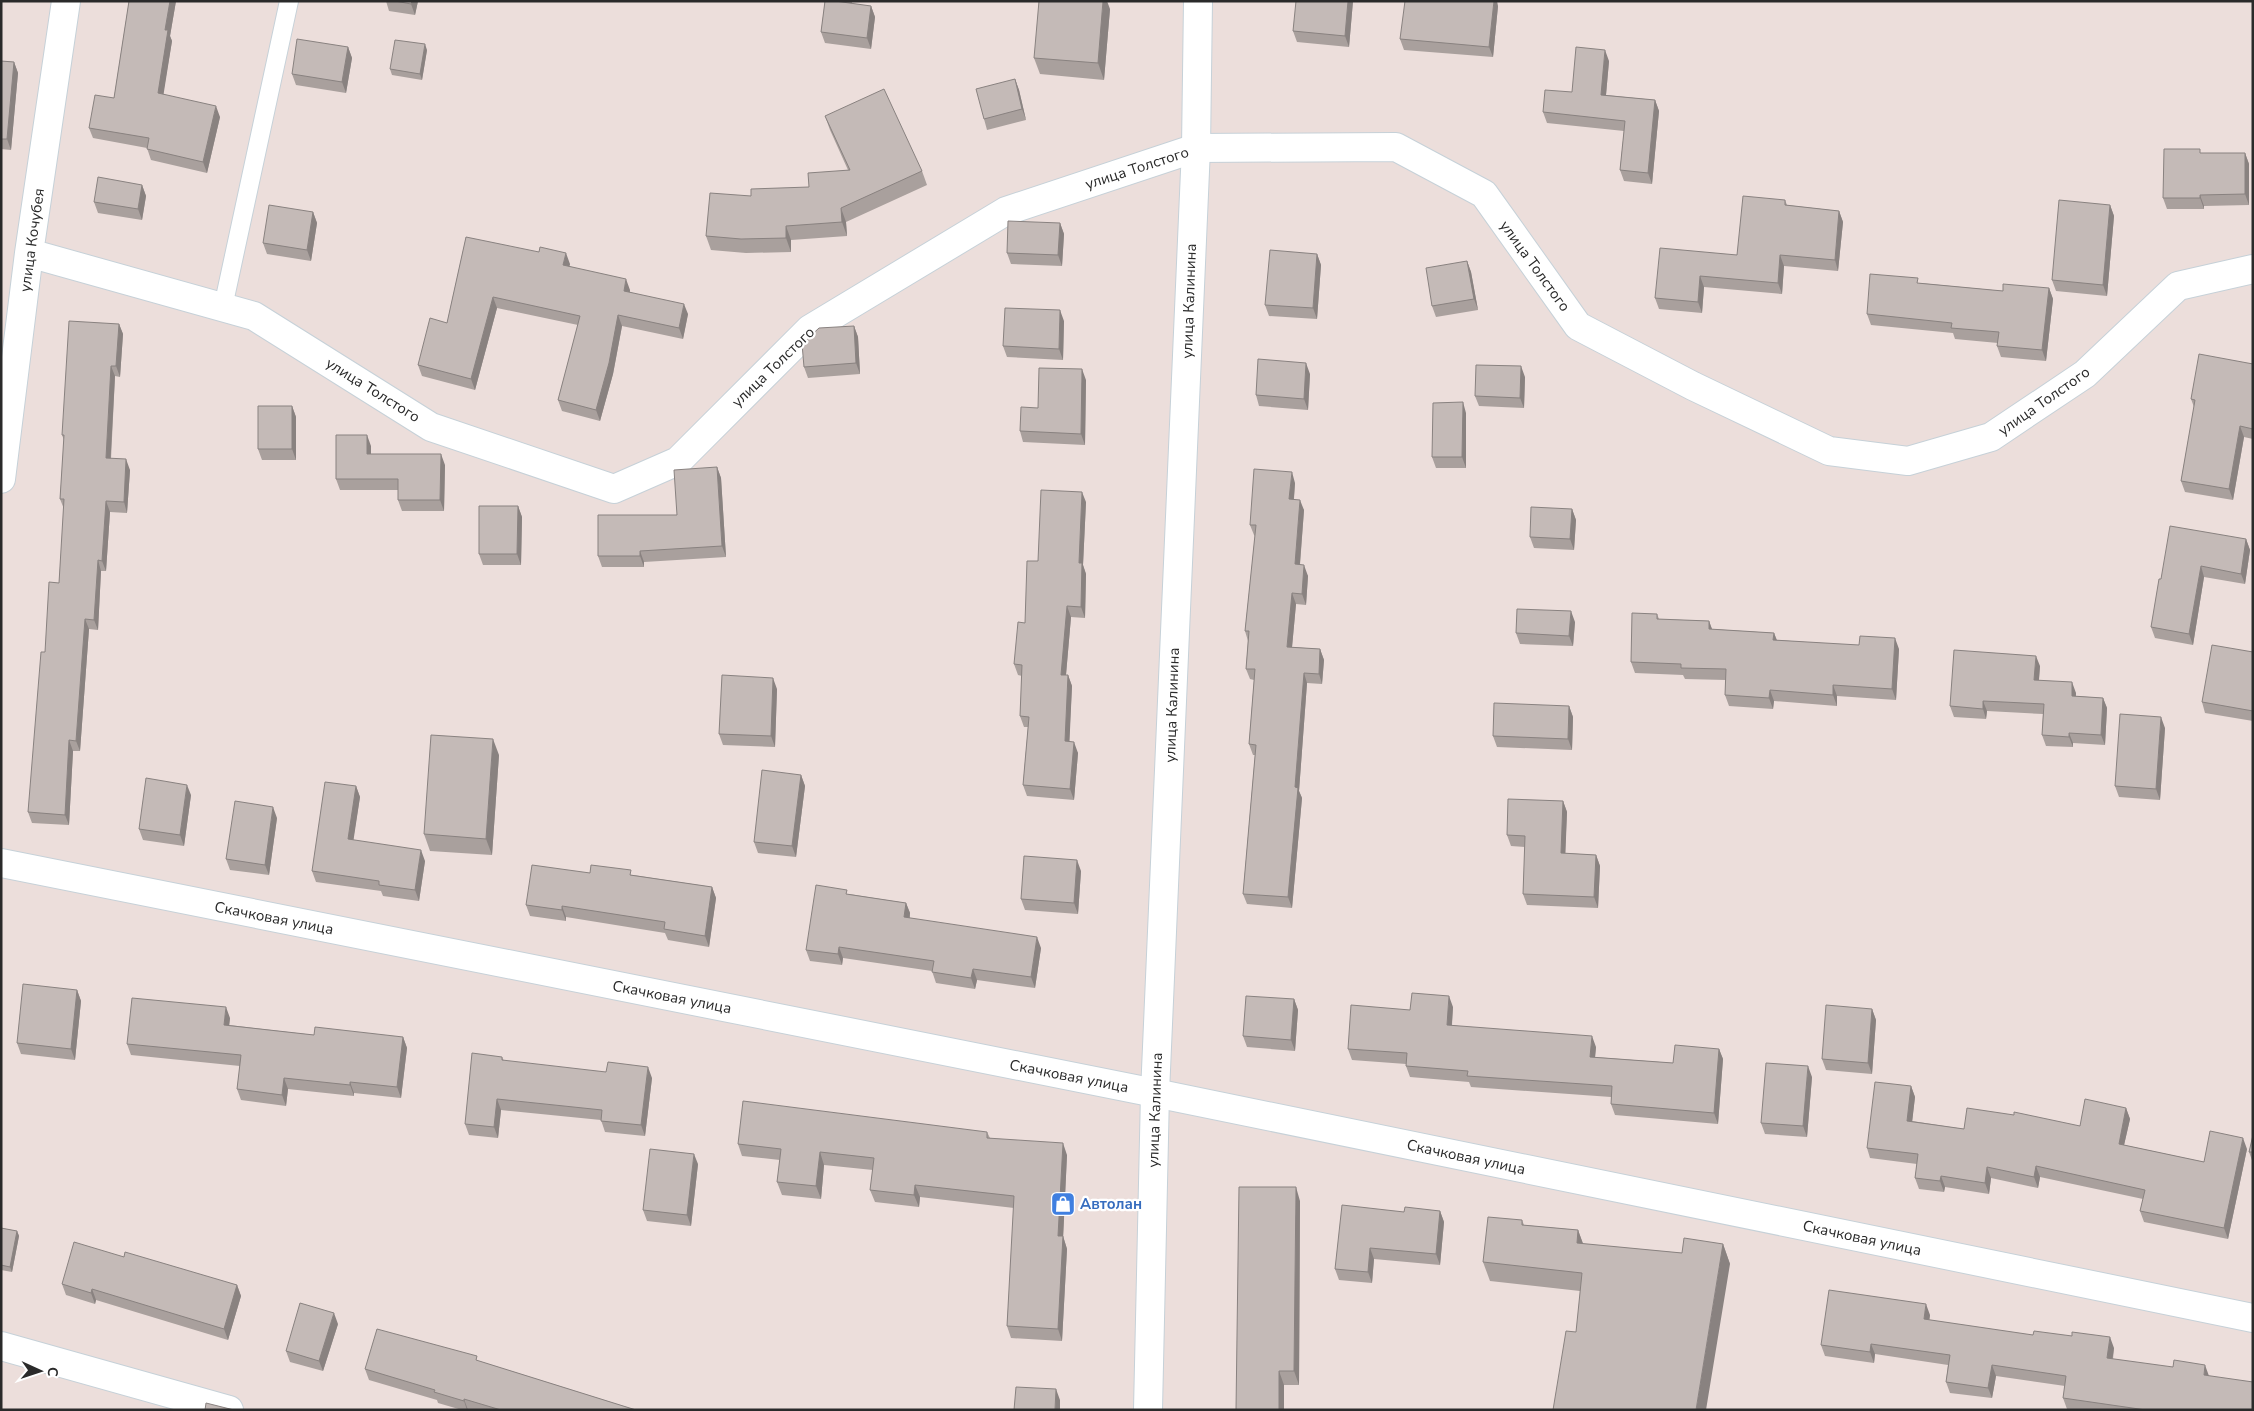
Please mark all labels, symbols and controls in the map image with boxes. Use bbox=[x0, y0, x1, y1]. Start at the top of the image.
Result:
street label: улица Толстого bbox=[1083, 142, 1191, 194]
street label: улица Кочубея bbox=[15, 187, 49, 293]
street label: улица Толстого bbox=[1495, 217, 1575, 315]
street label: улица Калинина bbox=[1177, 243, 1201, 359]
street label: улица Толстого bbox=[727, 322, 819, 412]
street label: улица Толстого bbox=[322, 353, 424, 427]
street label: улица Толстого bbox=[1994, 362, 2094, 440]
street label: улица Калинина bbox=[1160, 647, 1184, 763]
street label: Скачковая улица bbox=[213, 897, 335, 939]
street label: Скачковая улица bbox=[611, 976, 733, 1018]
street label: улица Калинина bbox=[1143, 1052, 1167, 1168]
street label: Скачковая улица bbox=[1008, 1055, 1130, 1097]
street label: Скачковая улица bbox=[1405, 1135, 1527, 1179]
shop icon: Автолан bbox=[1050, 1191, 1076, 1217]
place label: Автолан bbox=[1080, 1194, 1142, 1214]
street label: Скачковая улица bbox=[1801, 1216, 1923, 1260]
north arrow bbox=[15, 1346, 65, 1396]
text: С bbox=[43, 1366, 62, 1377]

